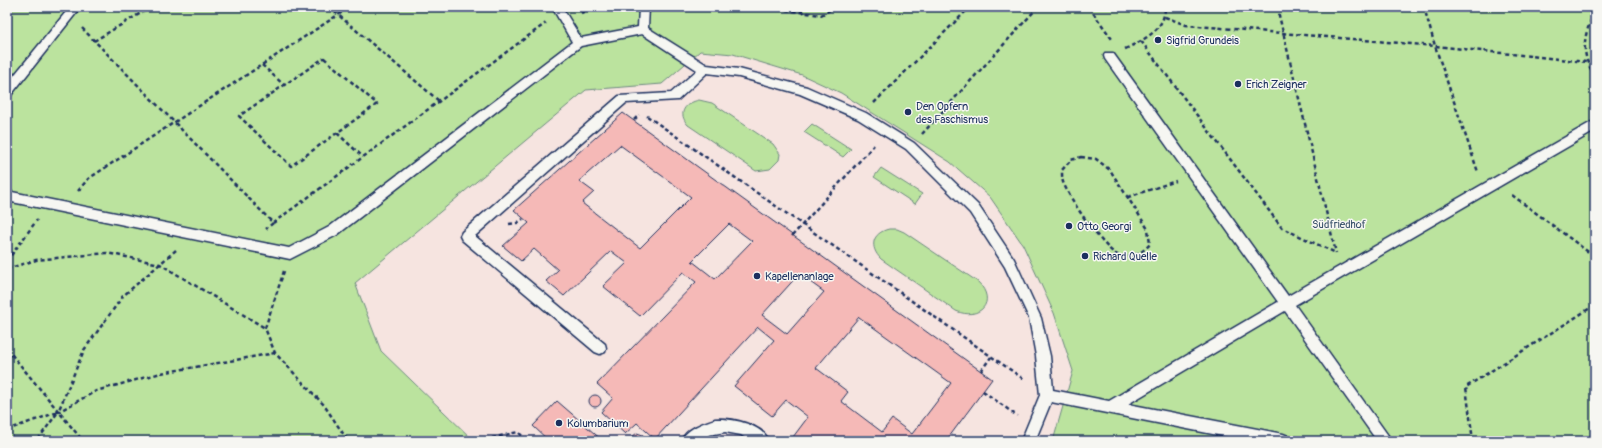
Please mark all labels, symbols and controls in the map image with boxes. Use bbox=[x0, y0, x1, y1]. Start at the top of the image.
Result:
place label: Sigfrid Grundeis bbox=[1166, 34, 1239, 47]
marker: Sigfrid Grundeis bbox=[1153, 35, 1163, 45]
place label: Erich Zeigner bbox=[1246, 78, 1307, 91]
marker: Erich Zeigner bbox=[1233, 79, 1243, 89]
place label: Den Opfern des Faschismus bbox=[916, 100, 988, 126]
marker: Den Opfern des Faschismus bbox=[903, 107, 913, 117]
park label: Südfriedhof bbox=[1312, 218, 1367, 231]
place label: Otto Georgi bbox=[1077, 220, 1131, 233]
marker: Otto Georgi bbox=[1064, 221, 1074, 231]
place label: Richard Quelle bbox=[1093, 250, 1158, 263]
marker: Richard Quelle bbox=[1080, 251, 1090, 261]
place label: Kapellenanlage bbox=[765, 270, 834, 283]
marker: Kapellenanlage bbox=[752, 271, 762, 281]
place label: Kolumbarium bbox=[567, 417, 629, 430]
marker: Kolumbarium bbox=[554, 418, 564, 428]

